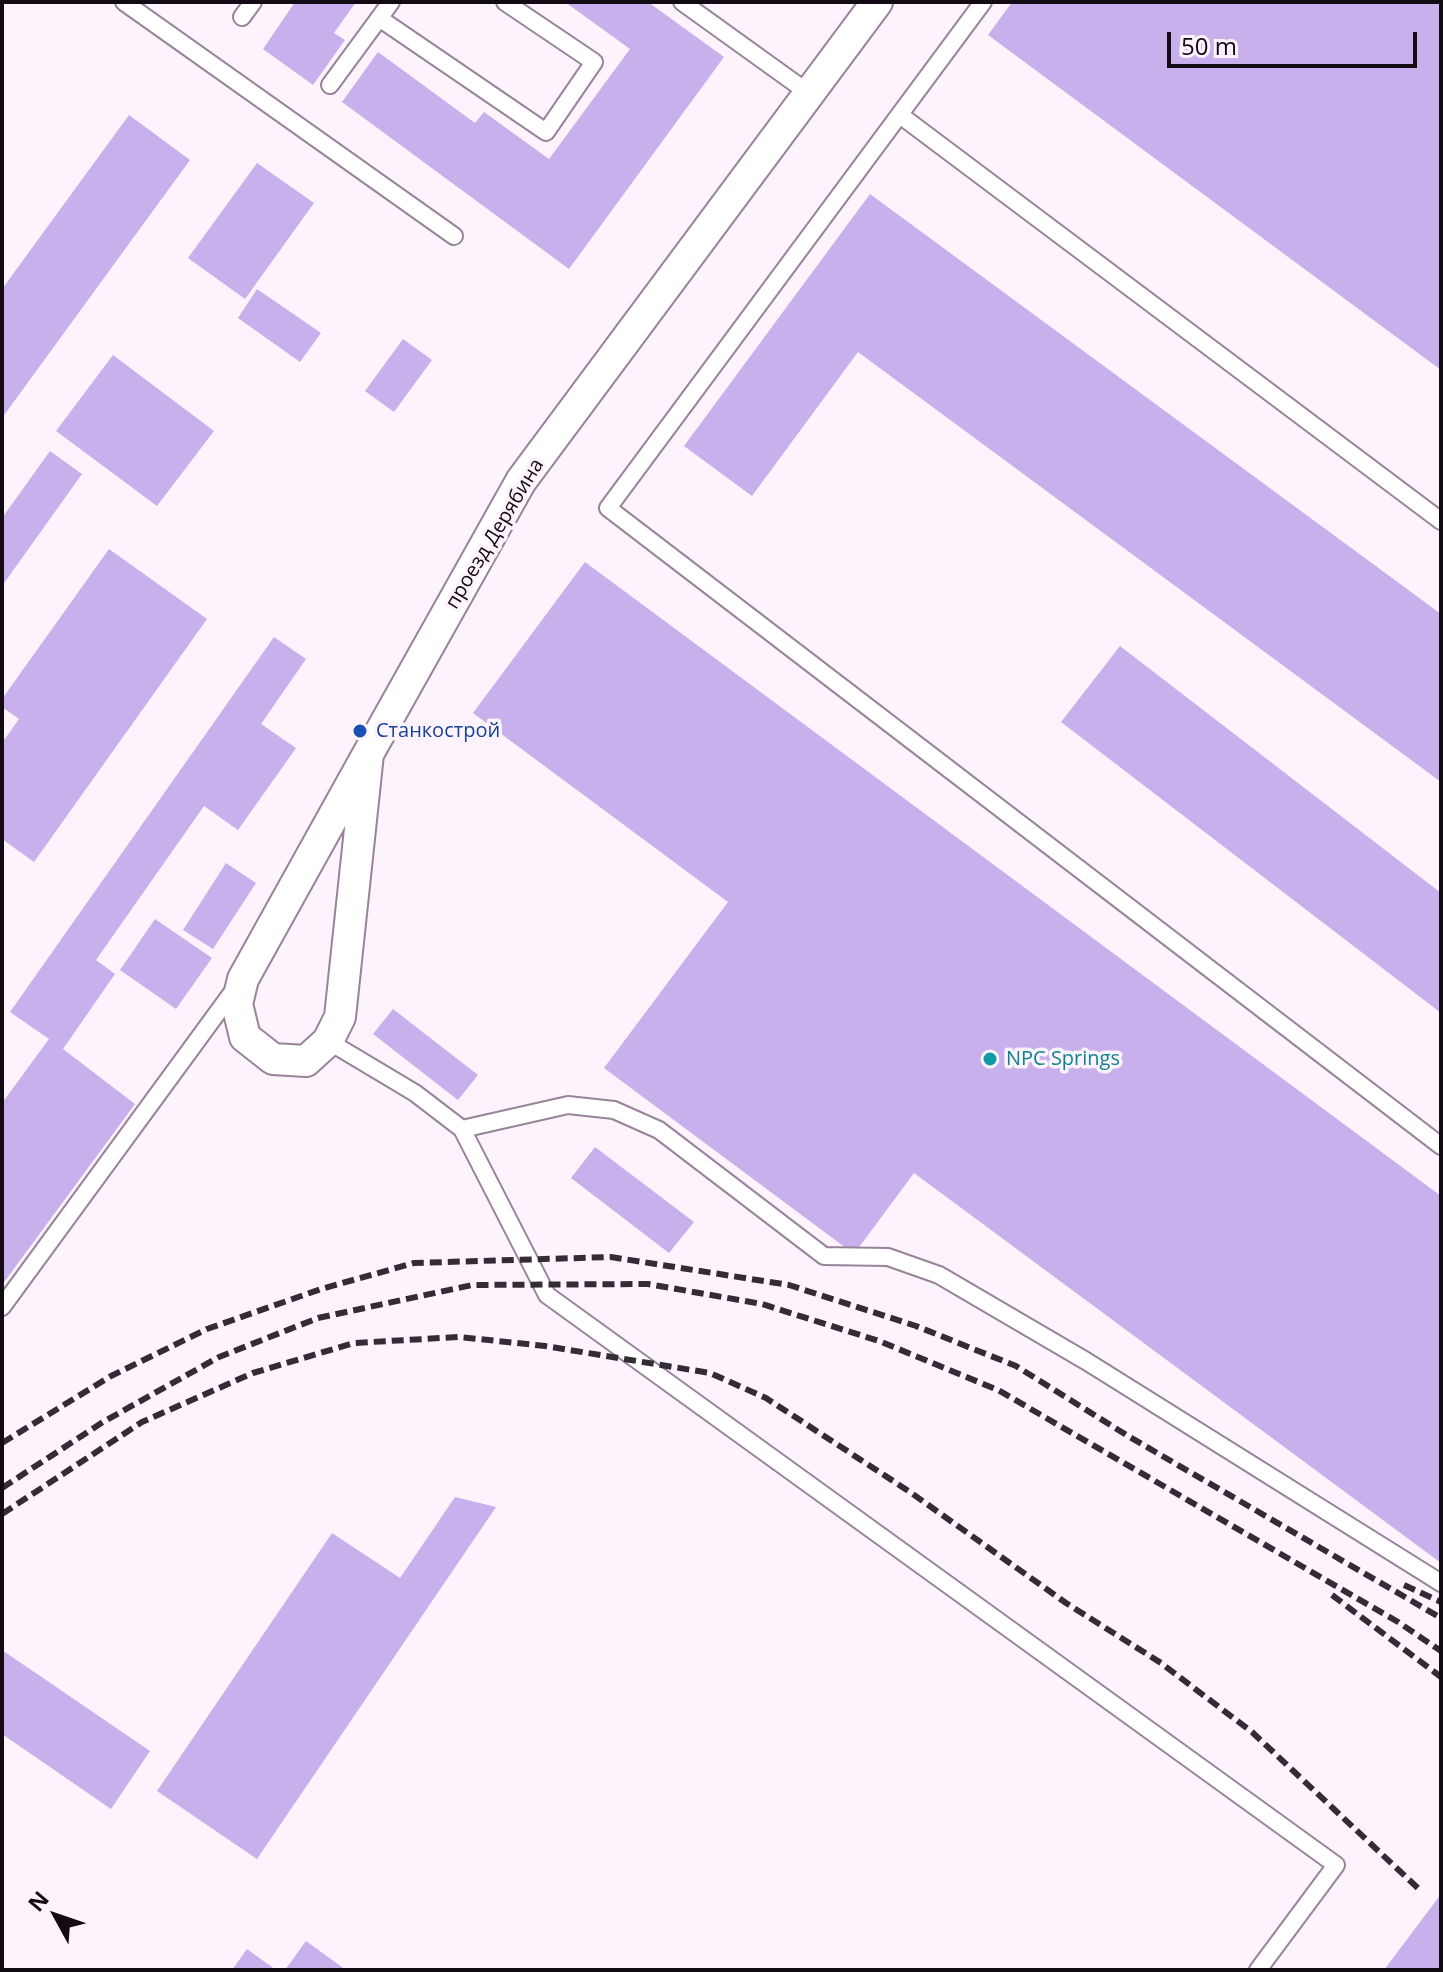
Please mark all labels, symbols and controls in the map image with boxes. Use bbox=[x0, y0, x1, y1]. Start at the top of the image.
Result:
scale bar bbox=[1171, 16, 1421, 66]
text: 50 m bbox=[1181, 29, 1237, 62]
street label: проезд Дерябина bbox=[441, 455, 549, 613]
place label: Станкострой bbox=[376, 719, 500, 743]
marker: Станкострой bbox=[351, 722, 369, 740]
place label: NPC Springs bbox=[1006, 1047, 1120, 1071]
marker: NPC Springs bbox=[981, 1050, 999, 1068]
north arrow bbox=[16, 1876, 96, 1956]
text: N bbox=[20, 1884, 55, 1917]

